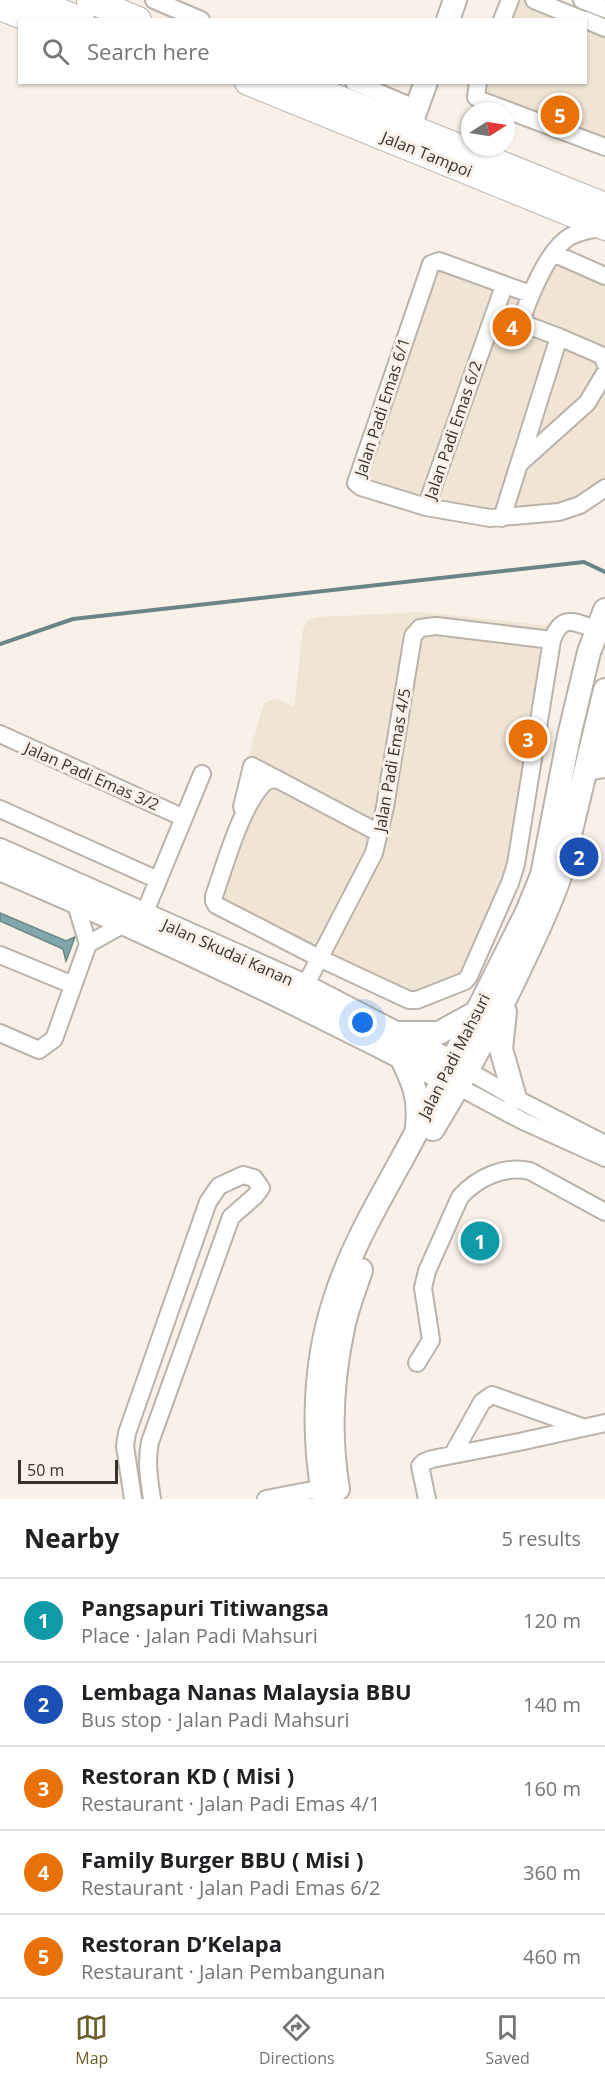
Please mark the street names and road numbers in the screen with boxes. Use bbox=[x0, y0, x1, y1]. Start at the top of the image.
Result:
street label: Jalan Tampoi bbox=[376, 125, 476, 182]
street label: Jalan Padi Emas 6/1 bbox=[348, 335, 415, 481]
street label: Jalan Padi Emas 6/2 bbox=[418, 358, 487, 504]
street label: Jalan Padi Emas 4/5 bbox=[368, 687, 415, 835]
street label: Jalan Padi Emas 3/2 bbox=[19, 736, 163, 816]
street label: Jalan Skudai Kanan bbox=[157, 912, 297, 991]
street label: Jalan Padi Mahsuri bbox=[412, 990, 495, 1124]

